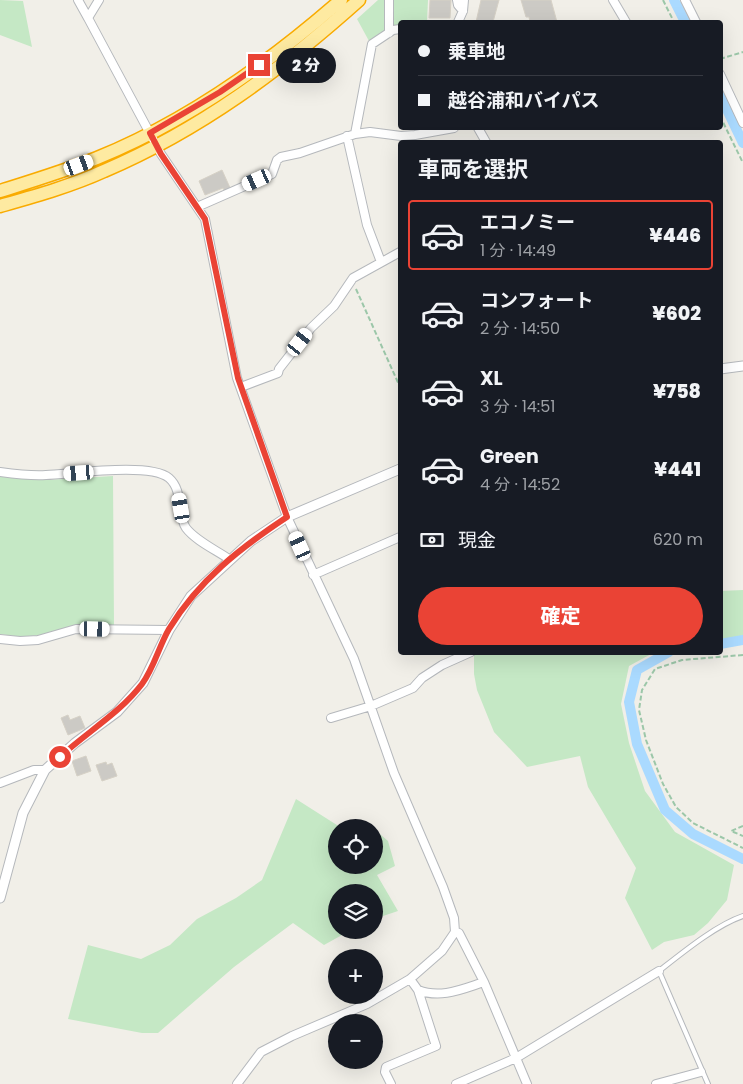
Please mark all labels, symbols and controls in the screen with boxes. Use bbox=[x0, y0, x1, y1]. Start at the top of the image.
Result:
text: 乗車地 bbox=[448, 38, 505, 65]
callout: 2 分 bbox=[276, 48, 336, 82]
route end bbox=[248, 54, 270, 76]
text: 2 分 bbox=[292, 54, 320, 77]
text: 越谷浦和バイパス bbox=[448, 87, 600, 114]
car bbox=[62, 153, 95, 177]
text: 車両を選択 bbox=[418, 154, 528, 185]
car bbox=[240, 167, 273, 193]
text: エコノミー bbox=[480, 209, 575, 236]
icon: car bbox=[420, 213, 465, 258]
text: ¥446 bbox=[649, 222, 701, 249]
text: 1 分 · 14:49 bbox=[480, 239, 556, 262]
text: コンフォート bbox=[480, 287, 593, 314]
icon: car bbox=[420, 291, 465, 336]
text: ¥602 bbox=[652, 300, 701, 327]
text: 2 分 · 14:50 bbox=[480, 317, 560, 340]
car bbox=[284, 326, 315, 358]
text: XL bbox=[480, 365, 503, 392]
icon: car bbox=[420, 369, 465, 414]
text: ¥758 bbox=[653, 378, 701, 405]
text: 3 分 · 14:51 bbox=[480, 395, 555, 418]
text: Green bbox=[480, 443, 539, 470]
icon: car bbox=[420, 447, 465, 492]
text: ¥441 bbox=[654, 456, 701, 483]
car bbox=[63, 464, 94, 482]
text: 4 分 · 14:52 bbox=[480, 473, 560, 496]
car bbox=[171, 492, 190, 524]
icon: cash bbox=[418, 526, 446, 554]
text: 現金 bbox=[458, 527, 496, 554]
text: 620 m bbox=[653, 528, 703, 551]
car bbox=[287, 529, 312, 563]
button: 確定 bbox=[418, 587, 703, 645]
car bbox=[79, 621, 110, 637]
route start bbox=[49, 746, 71, 768]
map controls bbox=[328, 819, 383, 1069]
button: locate bbox=[328, 819, 383, 874]
button: layers bbox=[328, 884, 383, 939]
button: + bbox=[328, 949, 383, 1004]
button: − bbox=[328, 1014, 383, 1069]

